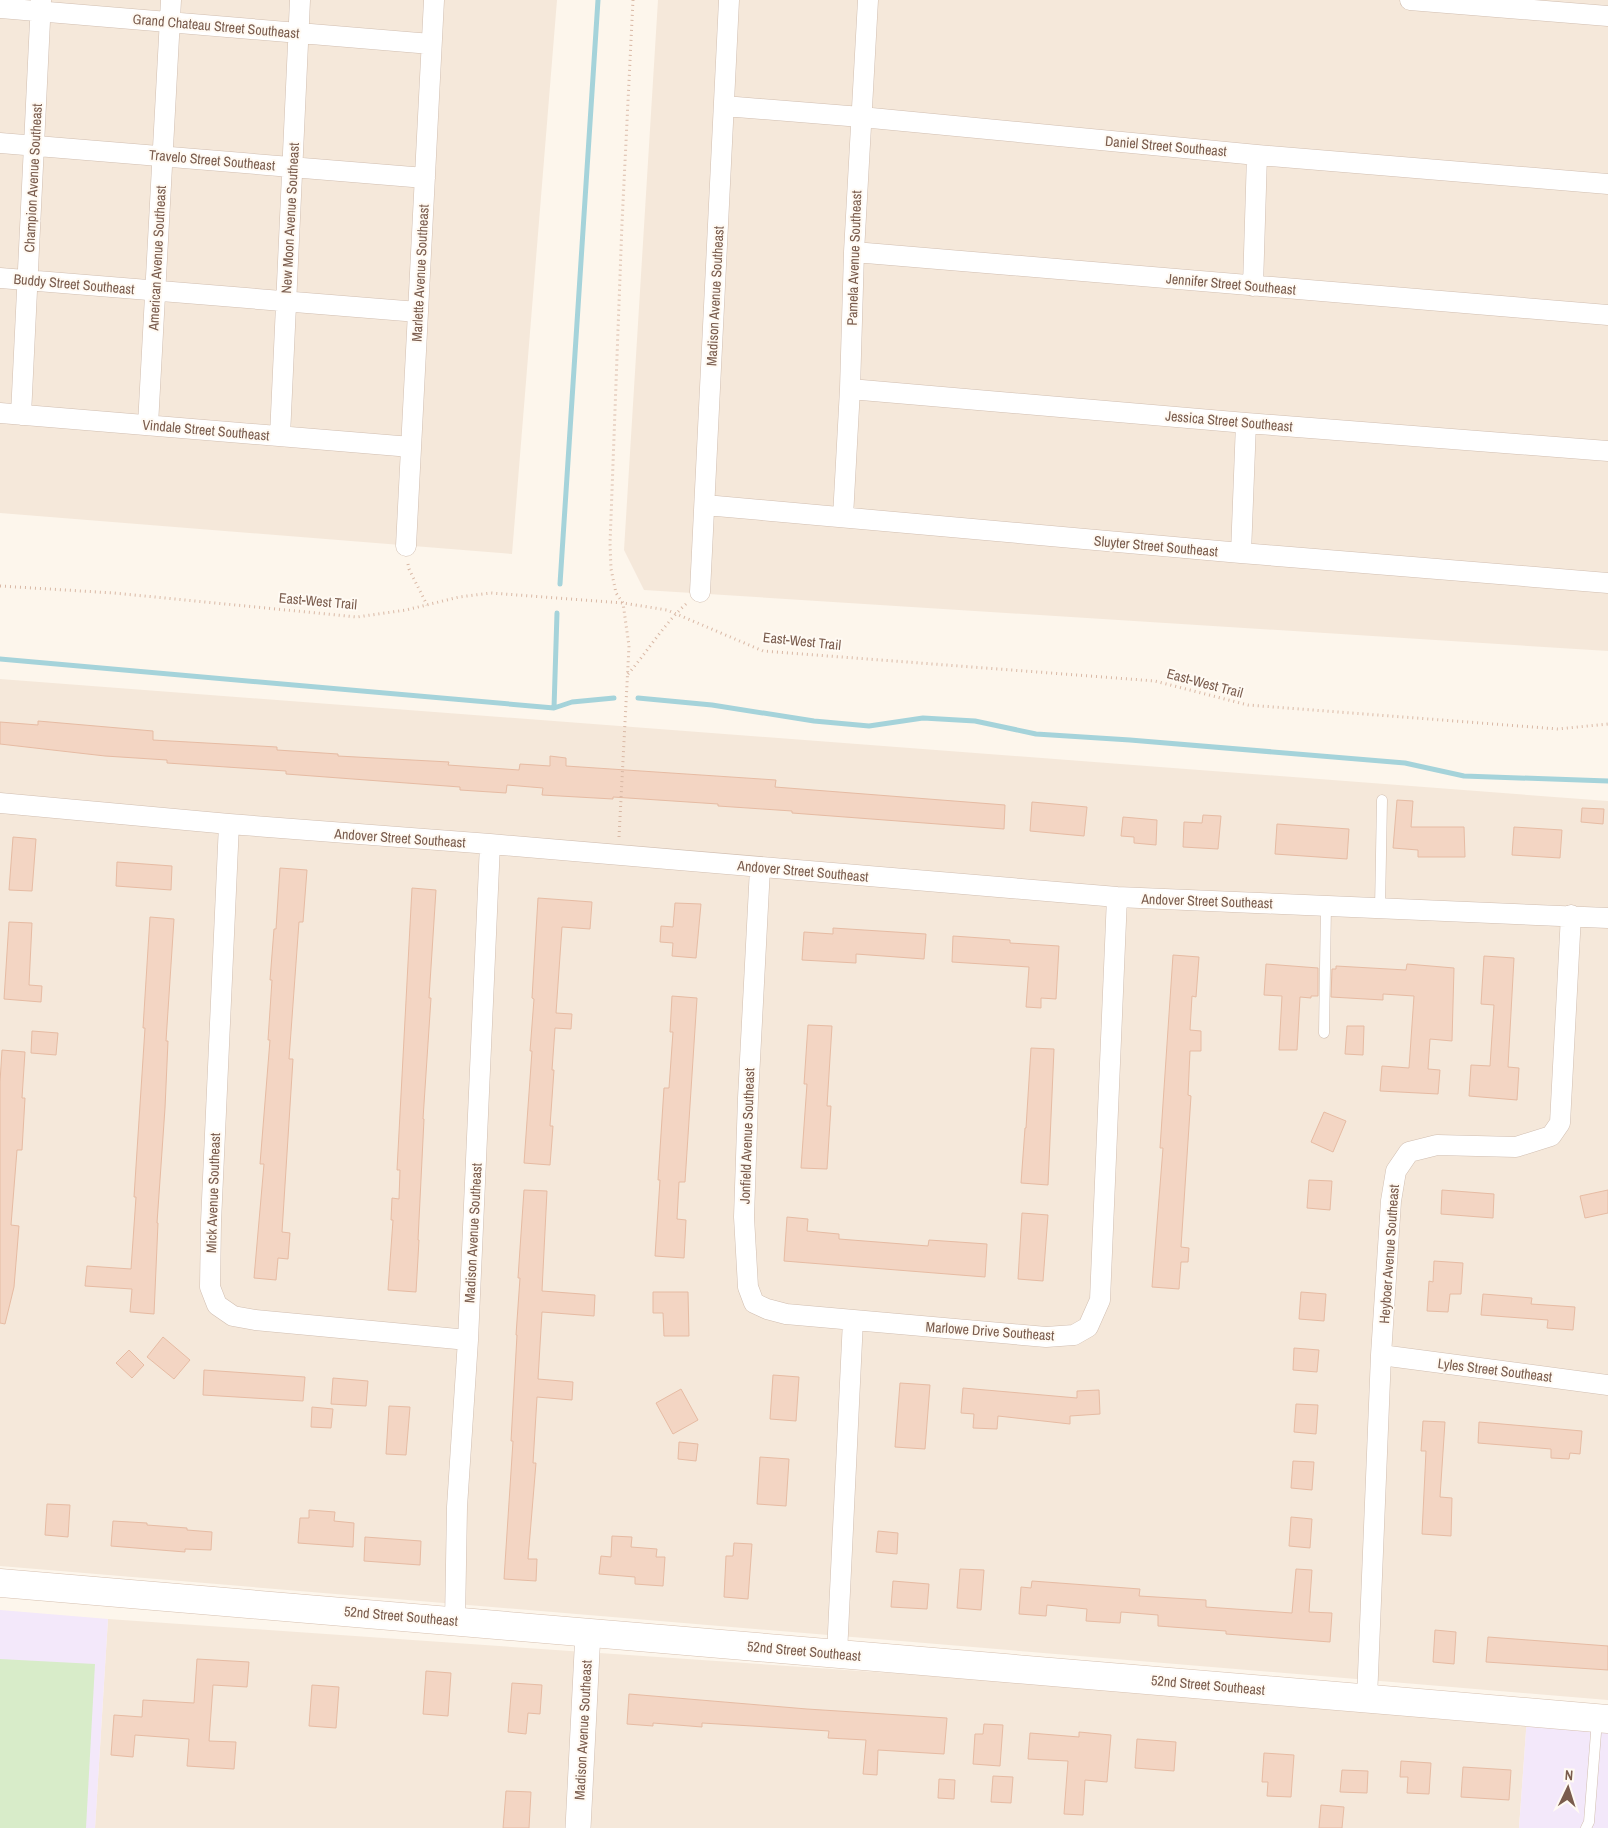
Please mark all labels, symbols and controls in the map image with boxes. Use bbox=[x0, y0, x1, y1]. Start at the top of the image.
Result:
street label: Grand Chateau Street Southeast bbox=[132, 10, 300, 42]
street label: Champion Avenue Southeast bbox=[20, 103, 46, 253]
street label: Daniel Street Southeast bbox=[1104, 132, 1228, 160]
street label: New Moon Avenue Southeast bbox=[277, 142, 303, 294]
street label: Travelo Street Southeast bbox=[148, 146, 276, 174]
street label: American Avenue Southeast bbox=[144, 185, 170, 332]
street label: Pamela Avenue Southeast bbox=[843, 190, 865, 326]
street label: Marlette Avenue Southeast bbox=[407, 204, 433, 342]
street label: Madison Avenue Southeast bbox=[702, 226, 728, 366]
street label: Jennifer Street Southeast bbox=[1165, 269, 1297, 299]
street label: Buddy Street Southeast bbox=[13, 270, 135, 298]
street label: Jessica Street Southeast bbox=[1165, 406, 1293, 436]
street label: Vindale Street Southeast bbox=[142, 415, 270, 445]
street label: Sluyter Street Southeast bbox=[1093, 532, 1219, 560]
street label: East-West Trail bbox=[278, 589, 358, 613]
street label: East-West Trail bbox=[762, 628, 842, 654]
street label: East-West Trail bbox=[1165, 664, 1245, 702]
street label: Andover Street Southeast bbox=[333, 824, 466, 852]
street label: Andover Street Southeast bbox=[736, 856, 869, 886]
street label: Andover Street Southeast bbox=[1140, 890, 1273, 912]
street label: Jonfield Avenue Southeast bbox=[736, 1068, 758, 1204]
street label: Mick Avenue Southeast bbox=[202, 1133, 224, 1253]
street label: Madison Avenue Southeast bbox=[460, 1163, 486, 1303]
street label: Heyboer Avenue Southeast bbox=[1375, 1184, 1403, 1324]
street label: Marlowe Drive Southeast bbox=[925, 1318, 1055, 1344]
street label: Lyles Street Southeast bbox=[1437, 1354, 1553, 1386]
street label: 52nd Street Southeast bbox=[343, 1602, 459, 1630]
street label: 52nd Street Southeast bbox=[746, 1637, 862, 1665]
street label: Madison Avenue Southeast bbox=[570, 1660, 596, 1800]
street label: 52nd Street Southeast bbox=[1150, 1671, 1266, 1699]
north arrow bbox=[1543, 1763, 1593, 1813]
text: N bbox=[1564, 1766, 1574, 1784]

